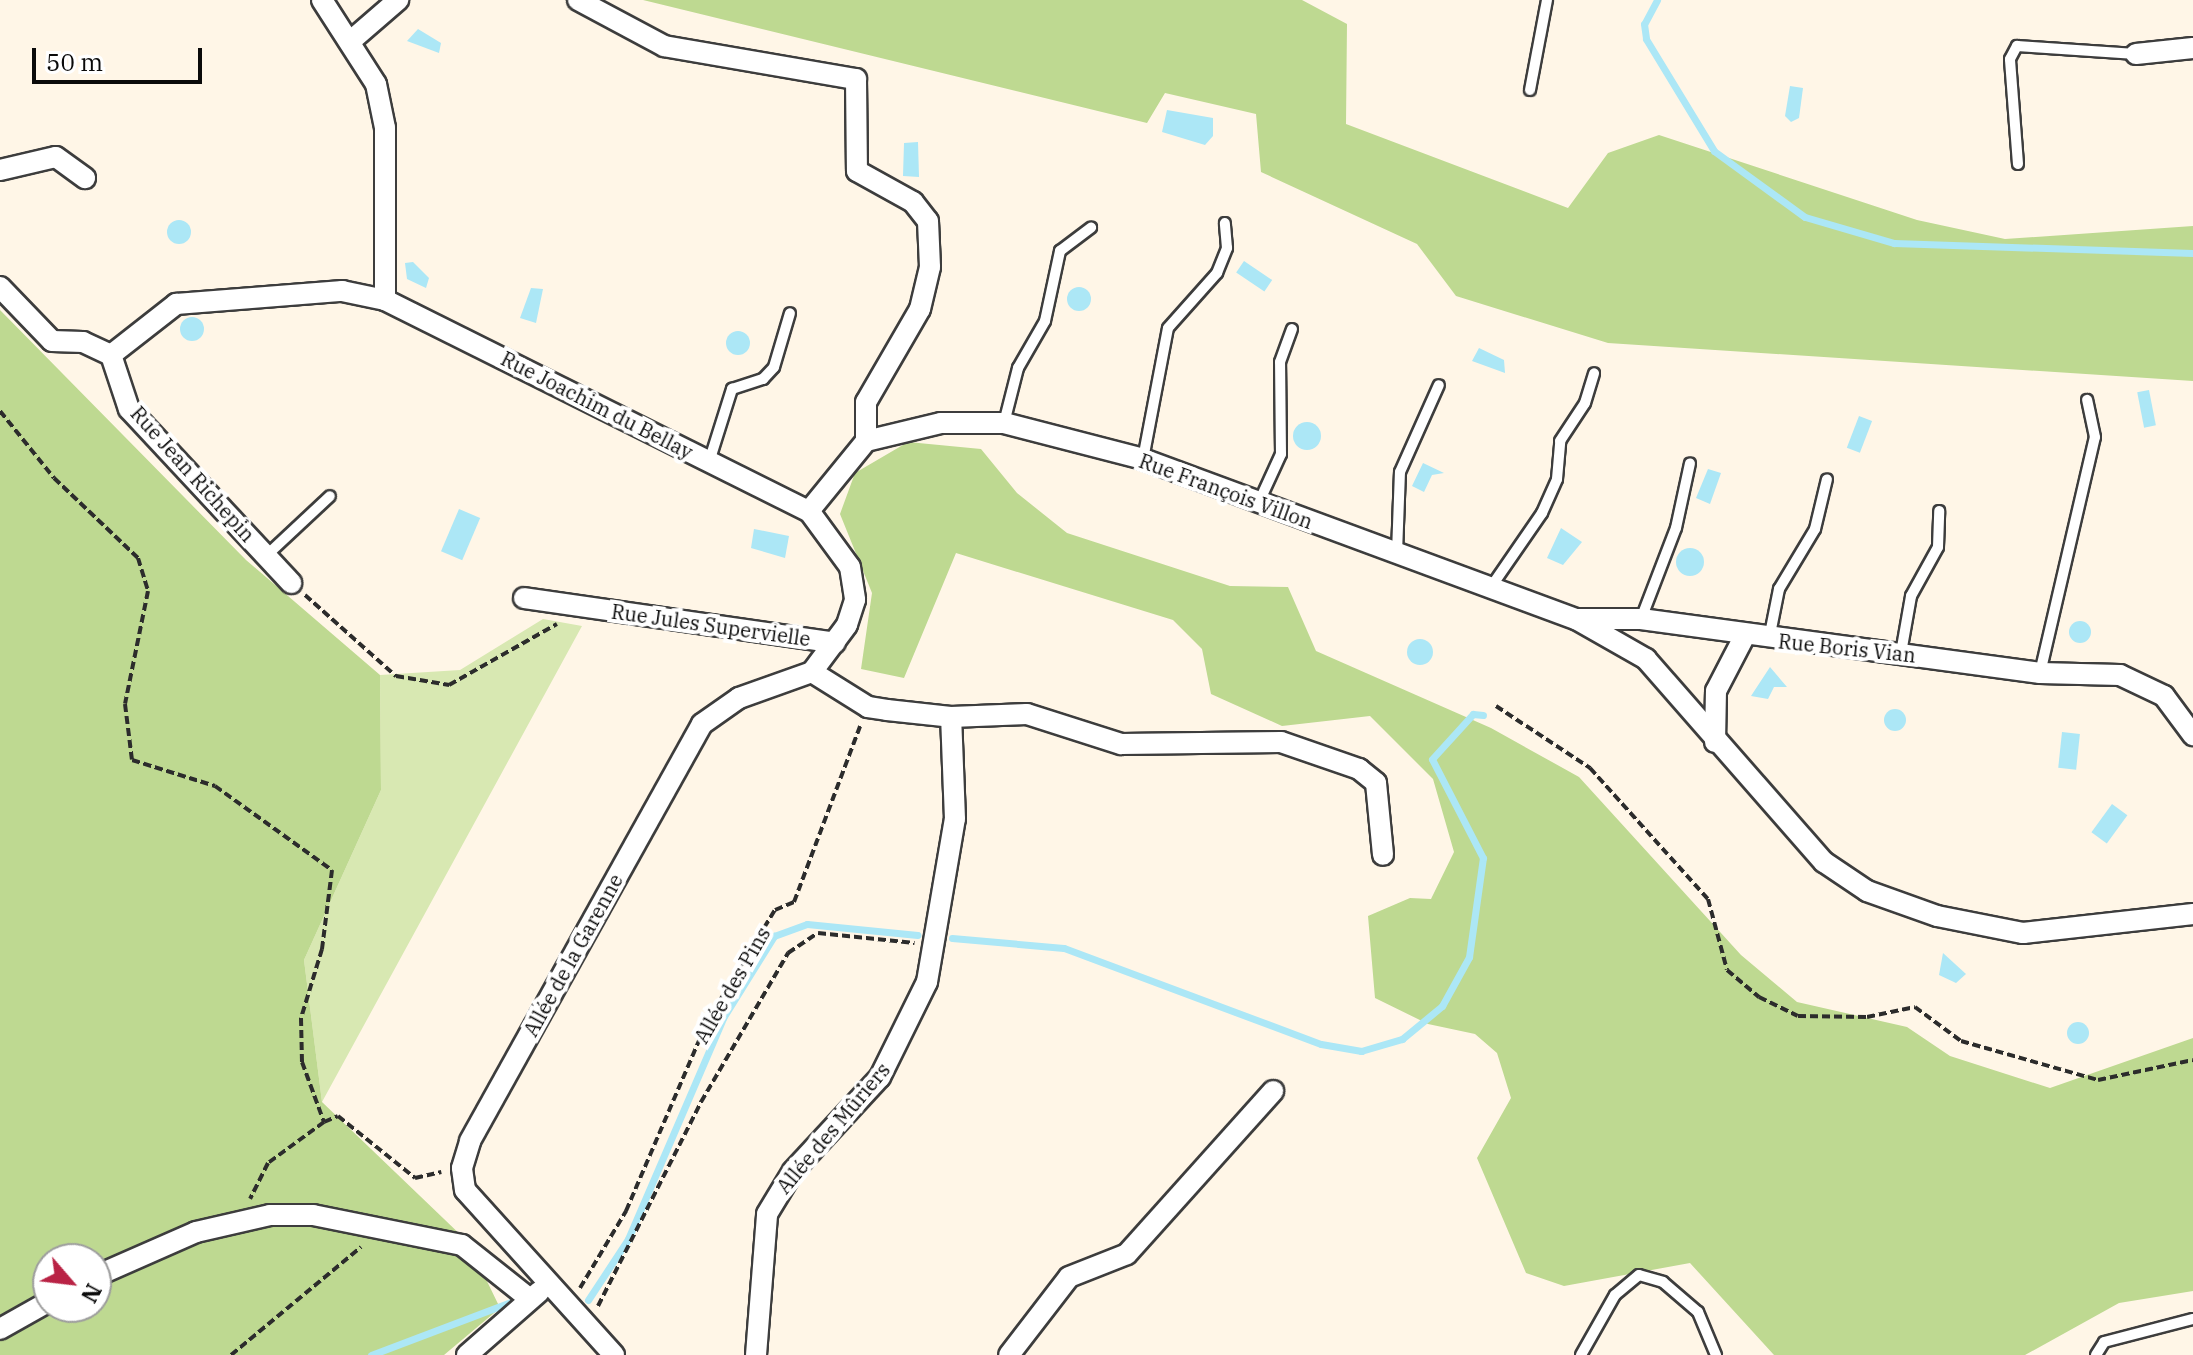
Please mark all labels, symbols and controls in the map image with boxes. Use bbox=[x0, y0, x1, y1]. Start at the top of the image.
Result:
scale bar bbox=[36, 32, 206, 82]
text: 50 m bbox=[46, 46, 103, 78]
street label: Rue Joachim du Bellay bbox=[497, 346, 697, 464]
street label: Rue Jean Richepin bbox=[126, 401, 260, 547]
street label: Rue François Villon bbox=[1136, 448, 1316, 534]
street label: Rue Jules Supervielle bbox=[610, 599, 812, 651]
street label: Rue Boris Vian bbox=[1777, 629, 1917, 667]
street label: Allée de la Garenne bbox=[518, 870, 628, 1040]
street label: Allée des Pins bbox=[689, 923, 775, 1047]
street label: Allée des Mûriers bbox=[771, 1058, 895, 1198]
north arrow bbox=[32, 1243, 112, 1323]
text: N bbox=[75, 1279, 109, 1308]

